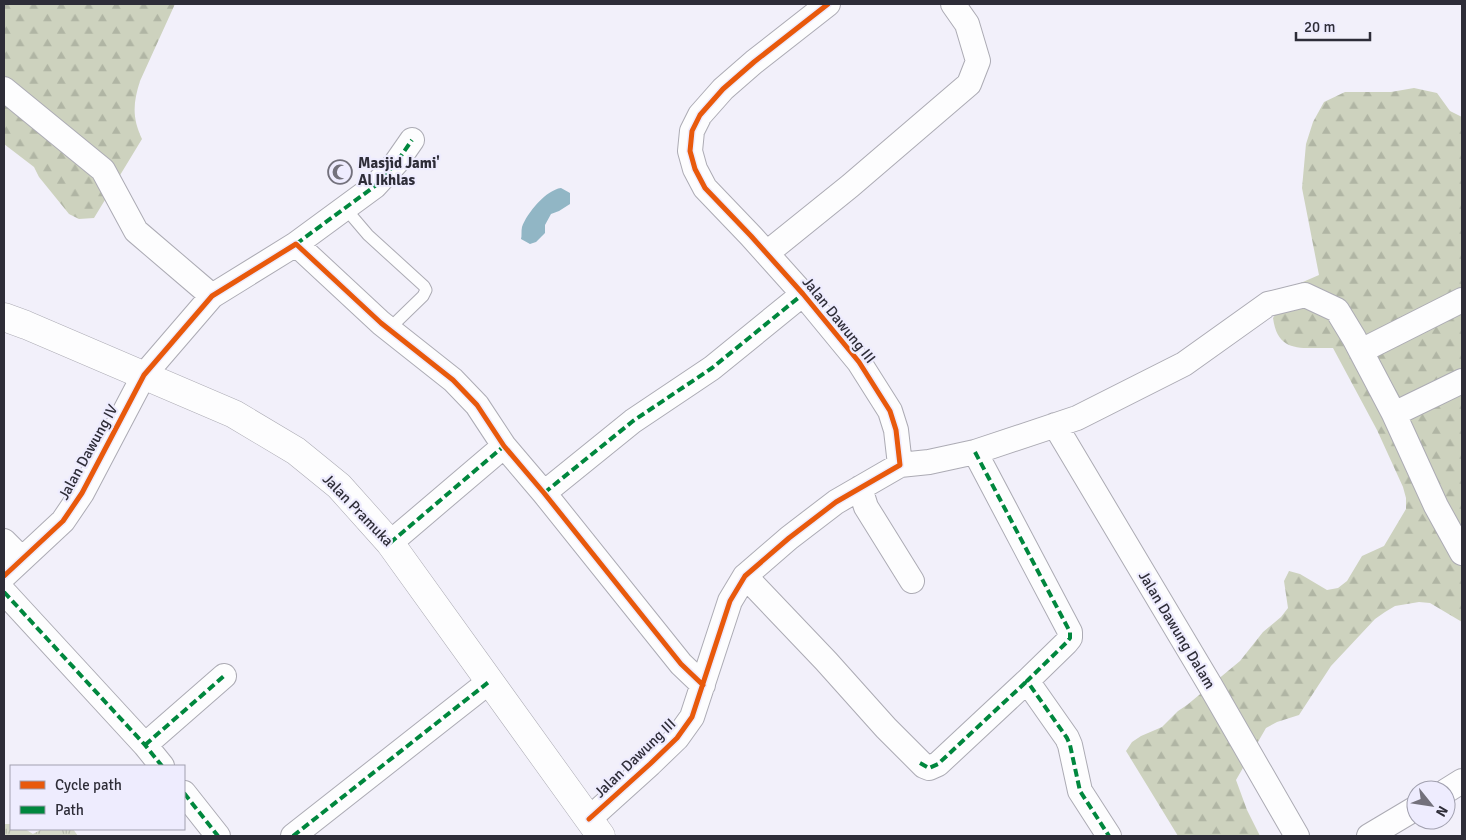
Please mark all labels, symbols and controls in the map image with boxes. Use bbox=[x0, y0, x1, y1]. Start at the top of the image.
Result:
scale bar bbox=[1296, 10, 1370, 42]
text: 20 m bbox=[1304, 18, 1335, 36]
place label: Masjid Jami' Al Ikhlas bbox=[358, 154, 440, 189]
mosque icon: Masjid Jami' Al Ikhlas bbox=[327, 159, 353, 185]
street label: Jalan Dawung III bbox=[799, 273, 879, 367]
street label: Jalan Dawung IV bbox=[54, 401, 122, 503]
street label: Jalan Pramuka bbox=[319, 470, 397, 550]
street label: Jalan Dawung Dalam bbox=[1135, 568, 1219, 692]
street label: Jalan Dawung III bbox=[591, 715, 679, 801]
legend bbox=[10, 765, 185, 830]
text: Cycle path bbox=[55, 776, 122, 794]
north arrow bbox=[1406, 780, 1456, 830]
text: Path bbox=[55, 801, 84, 819]
text: N bbox=[1432, 803, 1452, 820]

